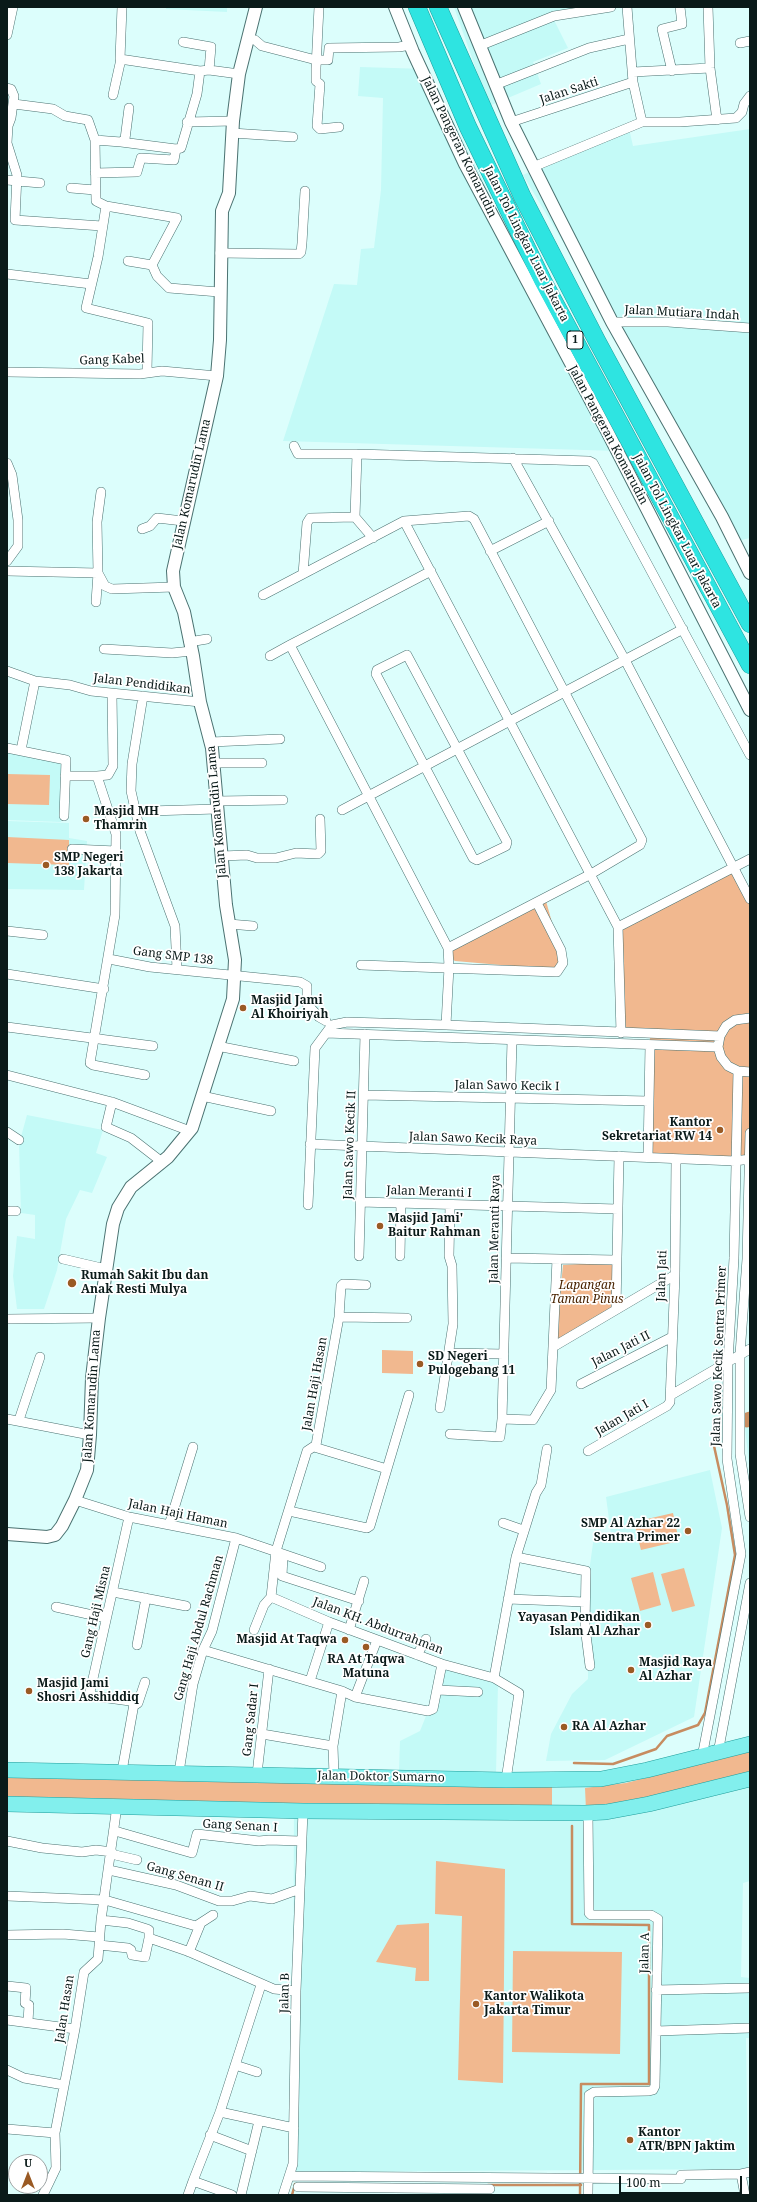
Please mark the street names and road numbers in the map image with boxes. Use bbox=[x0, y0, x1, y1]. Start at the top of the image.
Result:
street label: Jalan Pangeran Komarudin bbox=[418, 74, 500, 220]
street label: Jalan Sakti bbox=[538, 75, 600, 107]
street label: Jalan Tol Lingkar Luar Jakarta bbox=[480, 164, 572, 324]
street label: Jalan Mutiara Indah bbox=[624, 303, 740, 323]
road number: 1 bbox=[567, 331, 583, 349]
street label: Gang Kabel bbox=[79, 352, 145, 368]
street label: Jalan Pangeran Komarudin bbox=[565, 363, 651, 507]
street label: Jalan Komarudin Lama bbox=[170, 417, 214, 551]
street label: Jalan Tol Lingkar Luar Jakarta bbox=[630, 451, 724, 611]
street label: Jalan Pendidikan bbox=[93, 671, 191, 697]
street label: Jalan Komarudin Lama bbox=[204, 745, 230, 879]
street label: Gang SMP 138 bbox=[132, 944, 214, 968]
street label: Jalan Sawo Kecik I bbox=[454, 1078, 560, 1094]
street label: Jalan Sawo Kecik II bbox=[341, 1090, 359, 1200]
street label: Jalan Sawo Kecik Raya bbox=[409, 1130, 537, 1148]
street label: Jalan Meranti Raya bbox=[487, 1174, 503, 1284]
street label: Jalan Meranti I bbox=[386, 1183, 472, 1201]
street label: Jalan Jati bbox=[654, 1250, 670, 1302]
street label: Jalan Sawo Kecik Sentra Primer bbox=[709, 1265, 729, 1447]
street label: Jalan Jati II bbox=[589, 1328, 653, 1370]
street label: Jalan Komarudin Lama bbox=[80, 1329, 104, 1463]
street label: Jalan Haji Hasan bbox=[300, 1336, 330, 1432]
street label: Jalan Jati I bbox=[593, 1397, 651, 1439]
street label: Jalan Haji Haman bbox=[127, 1496, 229, 1532]
street label: Gang Haji Abdul Rachman bbox=[171, 1553, 227, 1703]
street label: Gang Haji Misna bbox=[78, 1564, 114, 1660]
street label: Jalan KH. Abdurrahman bbox=[311, 1594, 445, 1658]
street label: Gang Sadar I bbox=[240, 1683, 262, 1757]
street label: Jalan Doktor Sumarno bbox=[317, 1769, 445, 1785]
street label: Gang Senan I bbox=[202, 1817, 278, 1835]
street label: Gang Senan II bbox=[145, 1859, 225, 1895]
street label: Jalan A bbox=[637, 1932, 653, 1974]
street label: Jalan B bbox=[277, 1973, 293, 2013]
street label: Jalan Hasan bbox=[53, 1974, 77, 2044]

